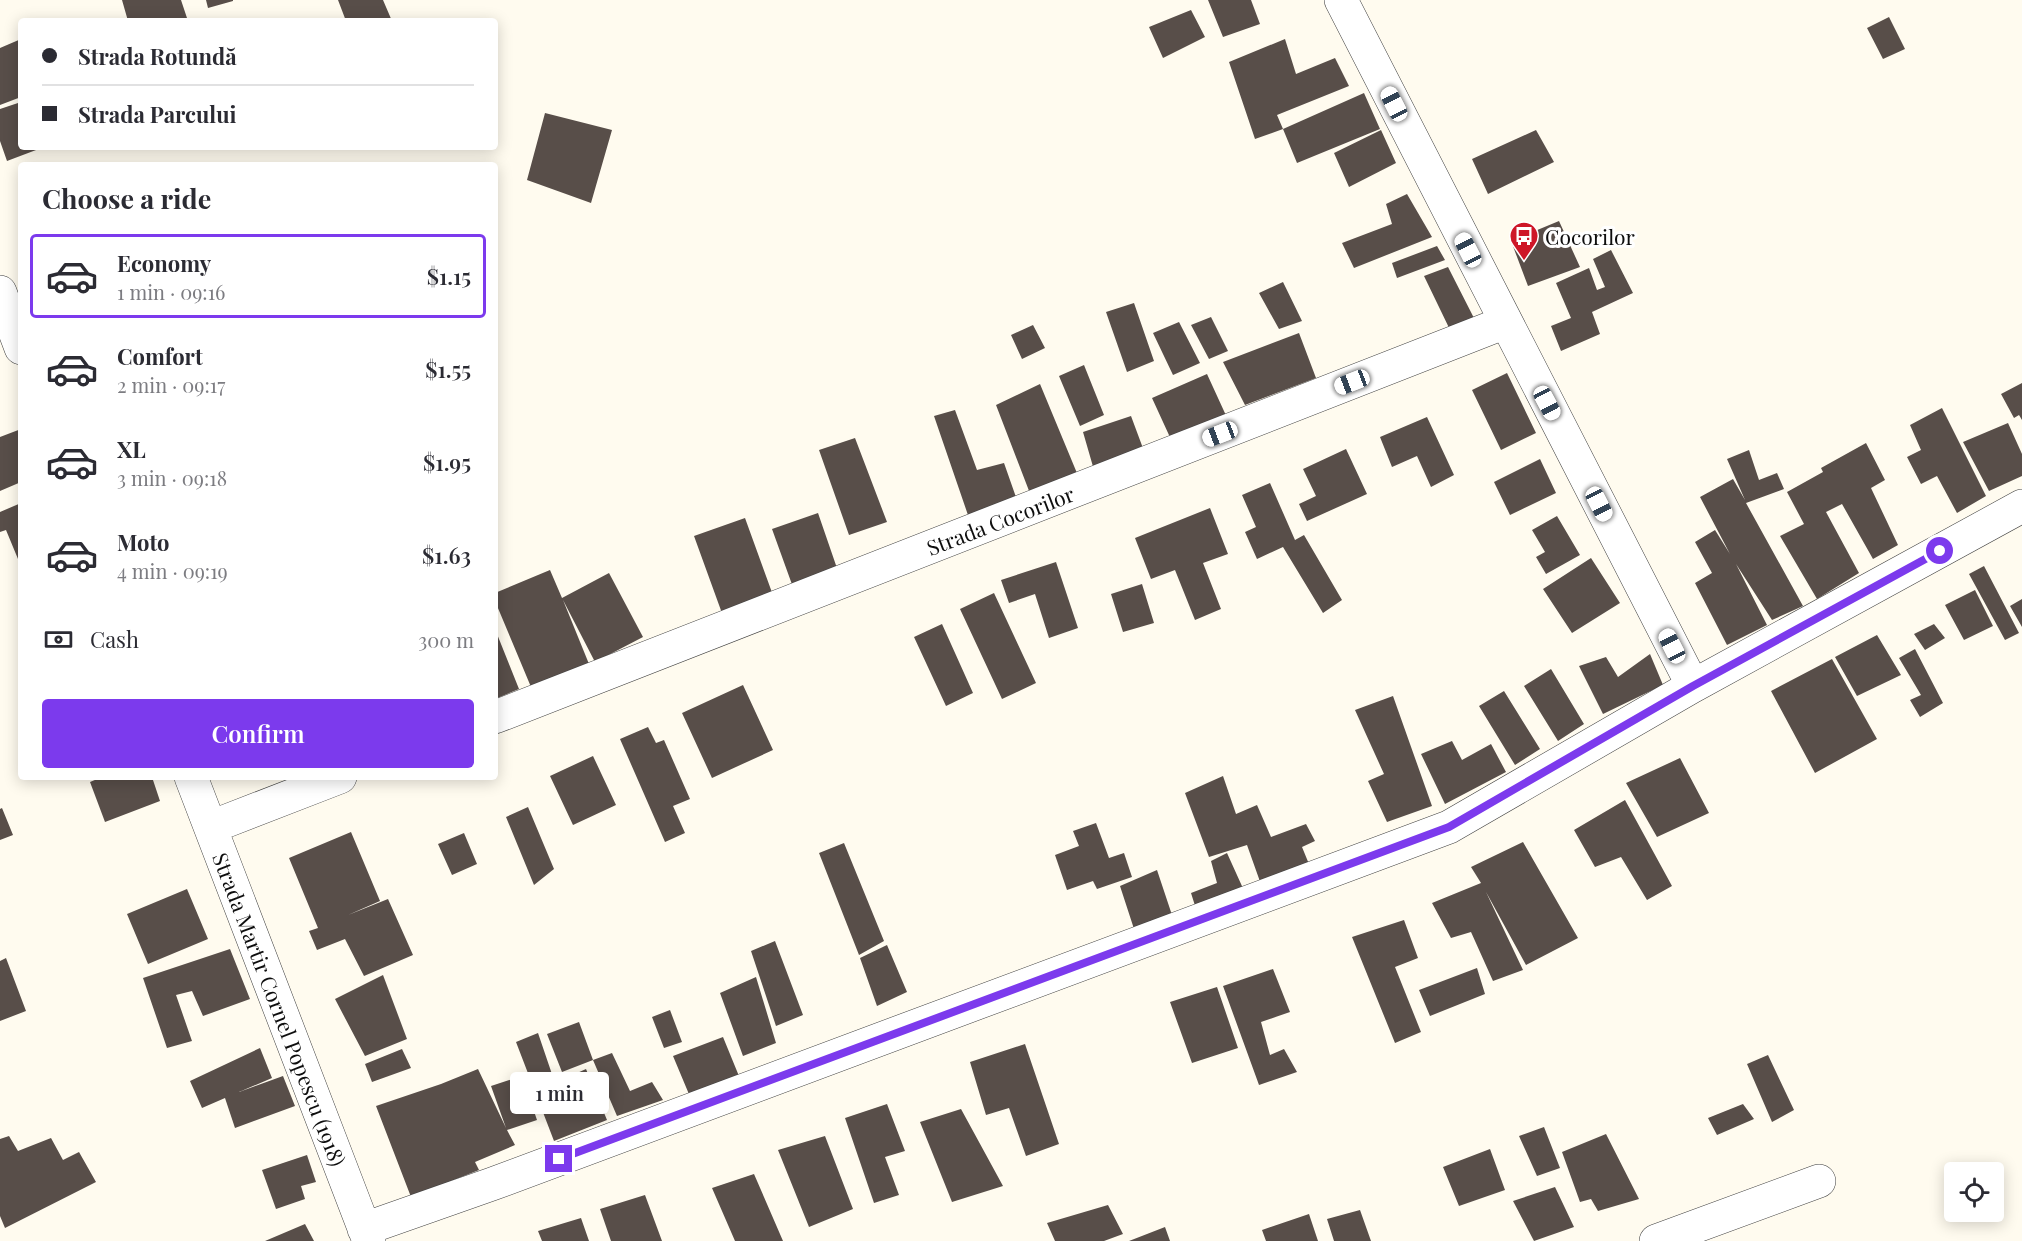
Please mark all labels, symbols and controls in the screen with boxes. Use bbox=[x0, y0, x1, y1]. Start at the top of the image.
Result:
text: Strada Rotundă bbox=[78, 41, 237, 71]
car bbox=[1378, 84, 1410, 124]
text: Strada Parcului bbox=[78, 99, 236, 129]
text: Choose a ride bbox=[42, 180, 211, 216]
bus stop icon: Cocorilor bbox=[1508, 220, 1540, 262]
place label: Cocorilor bbox=[1545, 222, 1635, 250]
car bbox=[1452, 230, 1484, 270]
text: Economy bbox=[117, 248, 211, 278]
icon: car bbox=[45, 249, 99, 303]
text: $1.15 bbox=[427, 261, 471, 291]
text: 1 min · 09:16 bbox=[117, 278, 225, 305]
text: Comfort bbox=[117, 341, 203, 371]
icon: car bbox=[45, 342, 99, 396]
text: $1.55 bbox=[425, 354, 471, 384]
car bbox=[1332, 367, 1372, 397]
text: 2 min · 09:17 bbox=[117, 371, 225, 398]
car bbox=[1531, 383, 1563, 423]
car bbox=[1200, 419, 1240, 449]
text: XL bbox=[117, 434, 146, 464]
icon: car bbox=[45, 435, 99, 489]
text: $1.95 bbox=[423, 447, 471, 477]
text: 3 min · 09:18 bbox=[117, 464, 227, 491]
street label: Strada Cocorilor bbox=[922, 479, 1078, 561]
car bbox=[1583, 484, 1615, 524]
text: Moto bbox=[117, 527, 170, 557]
icon: car bbox=[45, 528, 99, 582]
route start bbox=[1926, 537, 1953, 564]
text: $1.63 bbox=[422, 540, 471, 570]
text: 4 min · 09:19 bbox=[117, 557, 228, 584]
icon: cash bbox=[42, 623, 75, 656]
text: Cash bbox=[90, 624, 139, 654]
text: 300 m bbox=[418, 626, 474, 653]
car bbox=[1656, 626, 1688, 666]
button: Confirm bbox=[42, 699, 474, 768]
street label: Strada Martir Cornel Popescu (1918) bbox=[207, 848, 353, 1170]
callout: 1 min bbox=[510, 1072, 608, 1114]
text: 1 min bbox=[535, 1079, 584, 1106]
route end bbox=[545, 1145, 572, 1172]
map controls bbox=[1944, 1162, 2004, 1222]
button: locate bbox=[1944, 1162, 2004, 1222]

